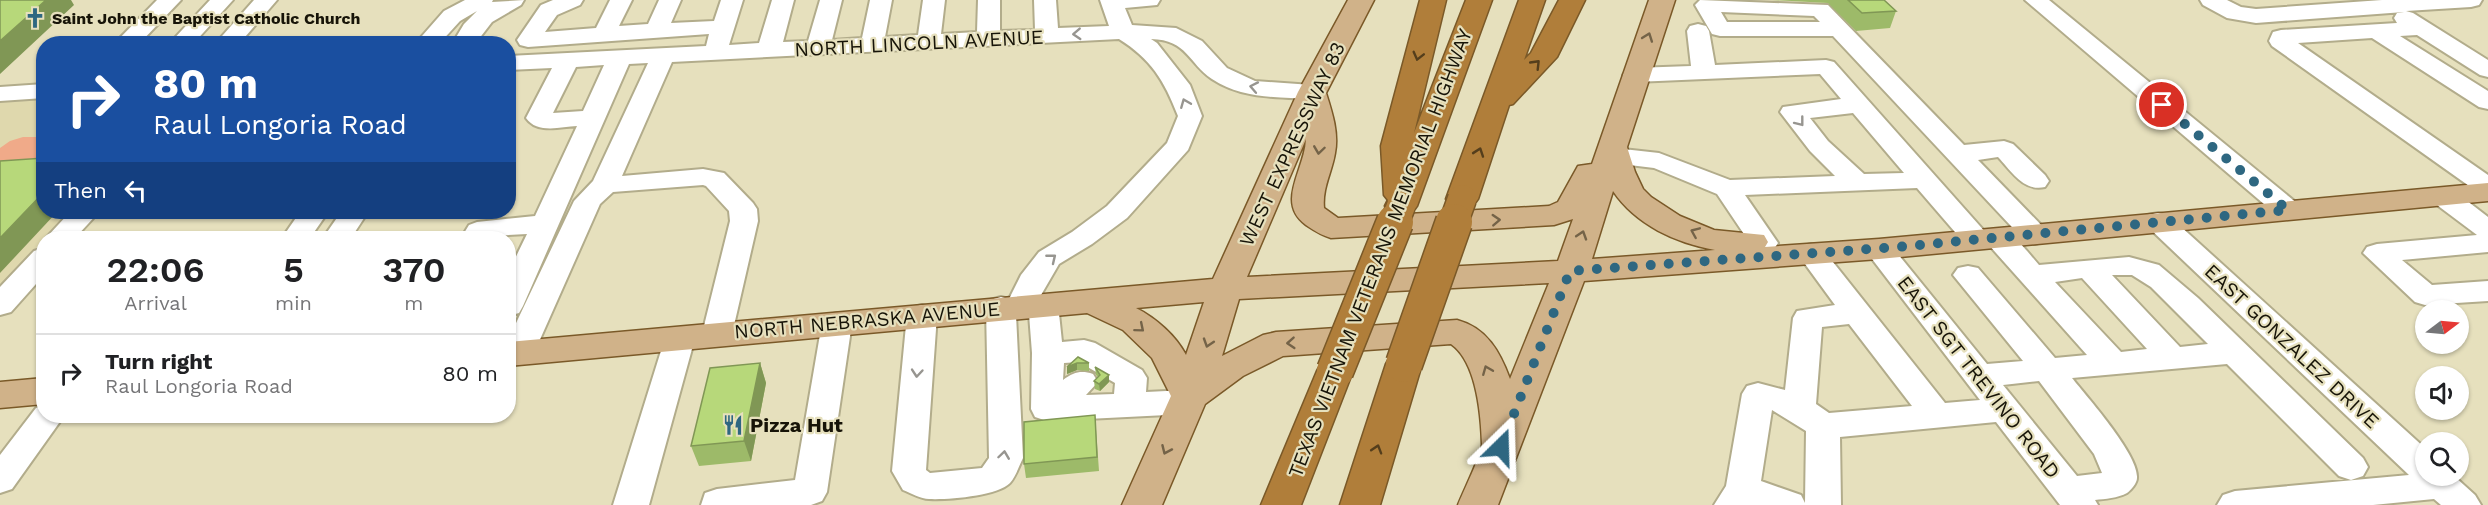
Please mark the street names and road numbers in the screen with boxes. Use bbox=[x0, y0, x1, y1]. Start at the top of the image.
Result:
street label: NORTH LINCOLN AVENUE bbox=[794, 24, 1044, 62]
street label: TEXAS VIETNAM VETERANS MEMORIAL HIGHWAY bbox=[1283, 25, 1477, 481]
street label: WEST EXPRESSWAY 83 bbox=[1234, 38, 1350, 250]
street label: EAST GONZALEZ DRIVE bbox=[2200, 259, 2384, 433]
street label: EAST SGT TREVINO ROAD bbox=[1893, 271, 2065, 483]
street label: NORTH NEBRASKA AVENUE bbox=[733, 296, 1001, 344]

